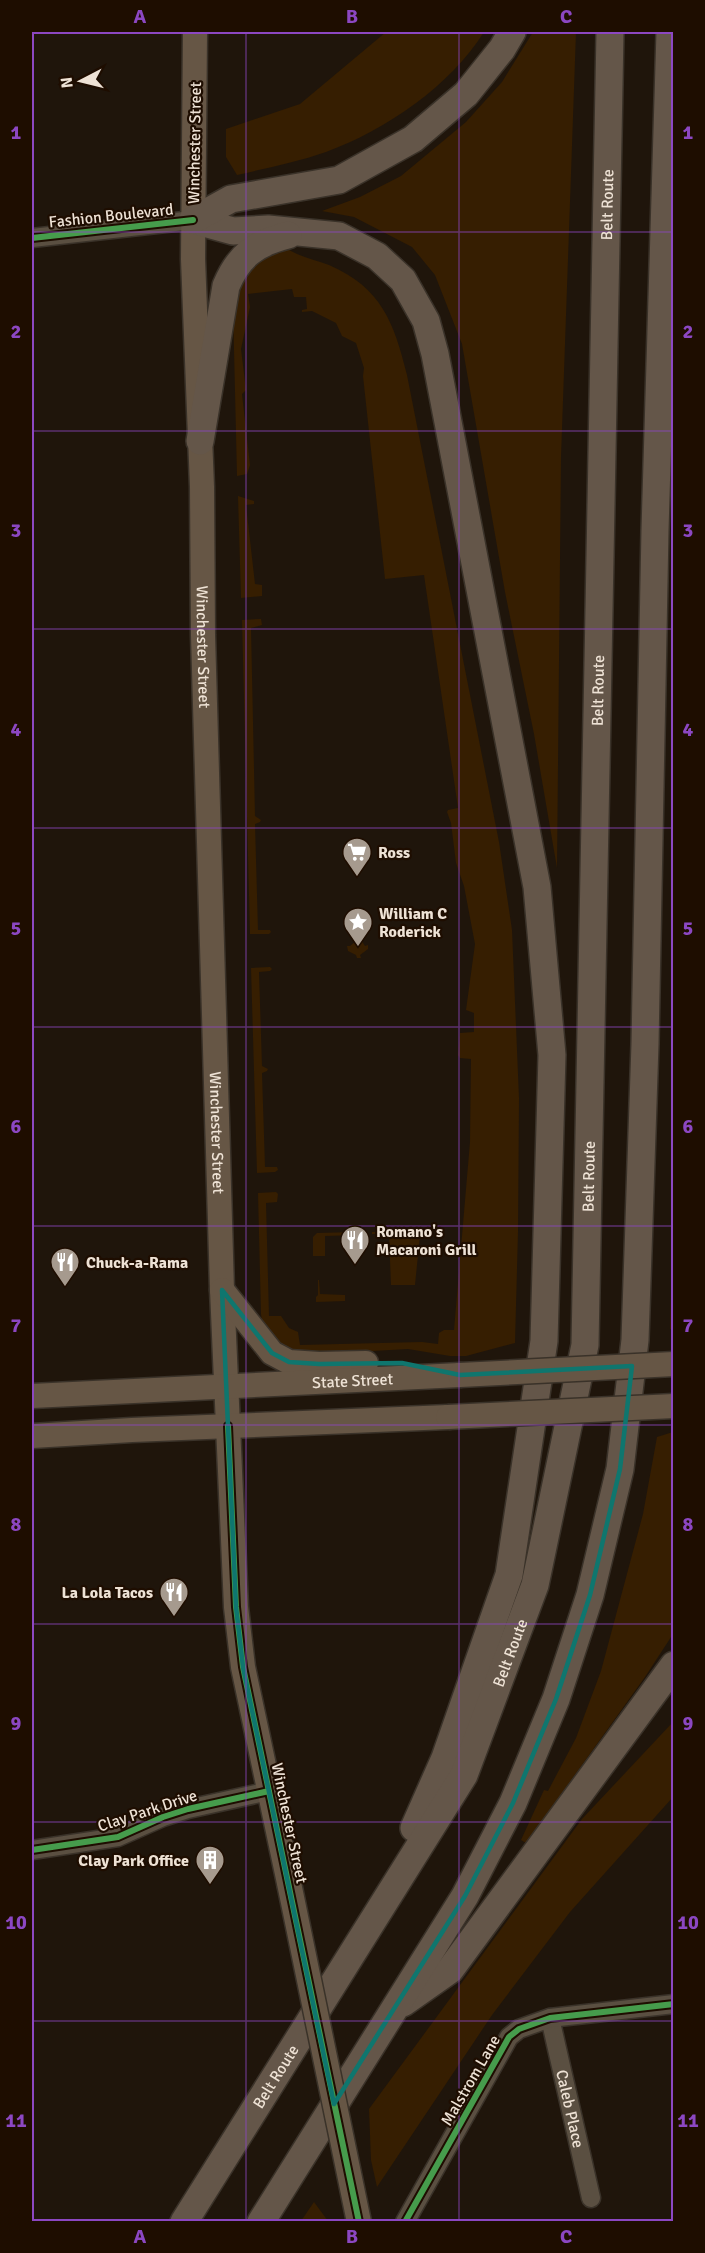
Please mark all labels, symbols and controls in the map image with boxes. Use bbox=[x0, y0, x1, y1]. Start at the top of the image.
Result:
text: A bbox=[134, 4, 147, 29]
text: B bbox=[346, 4, 358, 29]
text: C bbox=[560, 4, 572, 29]
north arrow bbox=[51, 51, 111, 111]
text: N bbox=[57, 76, 78, 89]
street label: Winchester Street bbox=[184, 81, 206, 204]
text: 1 bbox=[11, 120, 22, 145]
text: 1 bbox=[683, 120, 694, 145]
street label: Belt Route bbox=[597, 169, 618, 240]
street label: Fashion Boulevard bbox=[48, 200, 174, 232]
text: 2 bbox=[11, 319, 21, 344]
text: 2 bbox=[683, 319, 693, 344]
text: 3 bbox=[11, 518, 21, 543]
text: 3 bbox=[683, 518, 693, 543]
street label: Winchester Street bbox=[192, 585, 214, 709]
street label: Belt Route bbox=[588, 655, 609, 726]
text: 4 bbox=[11, 717, 22, 742]
text: 4 bbox=[683, 717, 694, 742]
supermarket icon: Ross bbox=[341, 836, 373, 878]
place label: Ross bbox=[378, 843, 410, 863]
place label: William C Roderick bbox=[379, 904, 447, 942]
place icon: William C Roderick bbox=[342, 906, 374, 948]
text: 5 bbox=[11, 916, 21, 941]
text: 5 bbox=[683, 916, 693, 941]
street label: Winchester Street bbox=[205, 1071, 228, 1195]
text: 6 bbox=[11, 1114, 22, 1139]
text: 6 bbox=[683, 1114, 694, 1139]
street label: Belt Route bbox=[579, 1141, 600, 1212]
place label: Romano's Macaroni Grill bbox=[376, 1222, 477, 1260]
restaurant icon: Romano's Macaroni Grill bbox=[339, 1224, 371, 1266]
restaurant icon: Chuck-a-Rama bbox=[49, 1246, 81, 1288]
place label: Chuck-a-Rama bbox=[86, 1253, 188, 1273]
text: 7 bbox=[11, 1313, 22, 1338]
text: 7 bbox=[683, 1313, 694, 1338]
street label: State Street bbox=[312, 1369, 394, 1393]
text: 8 bbox=[11, 1512, 22, 1537]
text: 8 bbox=[683, 1512, 694, 1537]
restaurant icon: La Lola Tacos bbox=[158, 1576, 190, 1618]
place label: La Lola Tacos bbox=[61, 1583, 153, 1603]
street label: Belt Route bbox=[489, 1616, 532, 1690]
text: 9 bbox=[11, 1711, 22, 1736]
text: 9 bbox=[683, 1711, 694, 1736]
street label: Winchester Street bbox=[267, 1761, 312, 1886]
street label: Clay Park Drive bbox=[95, 1785, 200, 1836]
building icon: Clay Park Office bbox=[194, 1844, 226, 1886]
place label: Clay Park Office bbox=[78, 1851, 189, 1871]
text: 10 bbox=[5, 1910, 27, 1935]
text: 10 bbox=[677, 1910, 699, 1935]
street label: Malstrom Lane bbox=[437, 2032, 505, 2129]
street label: Belt Route bbox=[249, 2041, 304, 2112]
street label: Caleb Place bbox=[551, 2068, 588, 2150]
text: 11 bbox=[5, 2108, 27, 2133]
text: 11 bbox=[677, 2108, 699, 2133]
text: A bbox=[134, 2224, 147, 2249]
text: B bbox=[346, 2224, 358, 2249]
text: C bbox=[560, 2224, 572, 2249]

